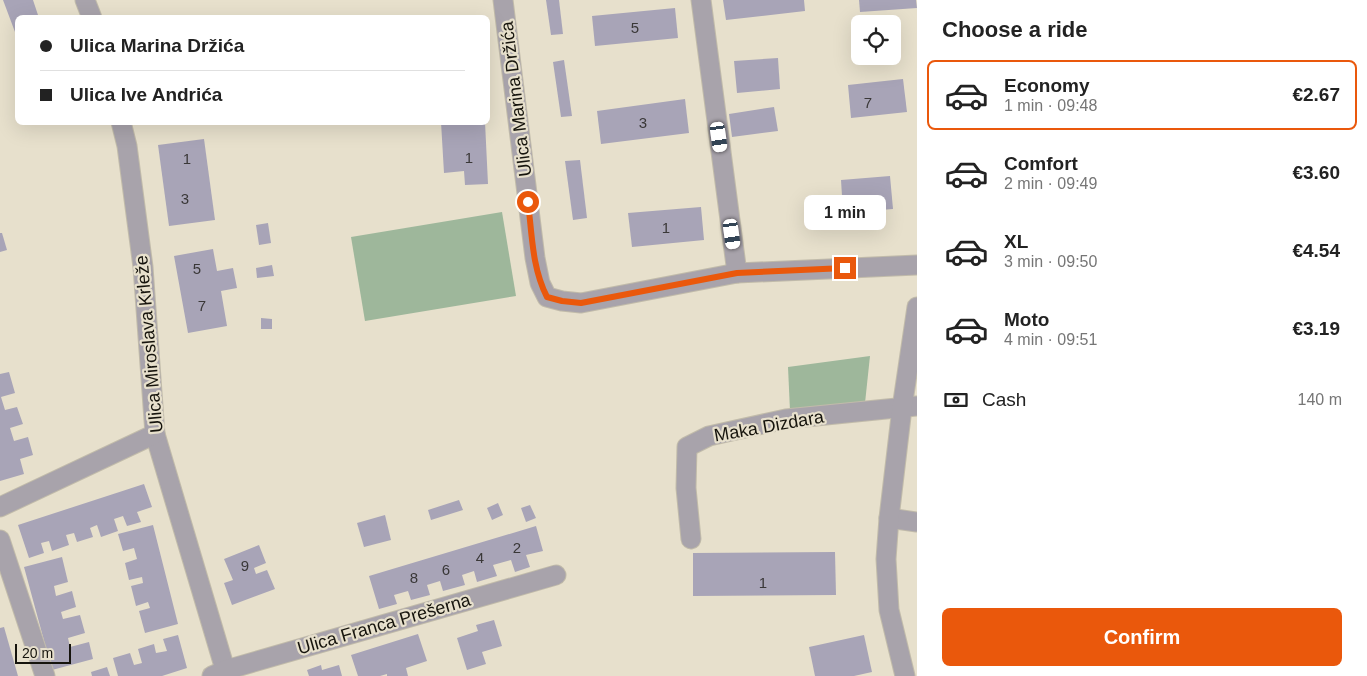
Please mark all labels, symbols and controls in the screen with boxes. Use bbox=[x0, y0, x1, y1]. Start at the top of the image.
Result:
map controls bbox=[851, 15, 901, 65]
button: locate bbox=[851, 15, 901, 65]
text: Choose a ride bbox=[942, 17, 1087, 42]
street label: Ulica Marina Držića bbox=[496, 19, 535, 178]
house number: 5 bbox=[631, 19, 639, 36]
text: Ulica Marina Držića bbox=[70, 35, 244, 56]
icon: car bbox=[944, 73, 989, 118]
text: Economy bbox=[1004, 75, 1090, 96]
text: Ulica Ive Andrića bbox=[70, 84, 222, 105]
text: €2.67 bbox=[1292, 84, 1340, 105]
house number: 7 bbox=[864, 94, 872, 111]
text: 1 min · 09:48 bbox=[1004, 97, 1097, 114]
house number: 3 bbox=[639, 114, 647, 131]
car bbox=[709, 121, 728, 153]
house number: 1 bbox=[465, 149, 473, 166]
house number: 1 bbox=[183, 150, 191, 167]
icon: car bbox=[944, 151, 989, 196]
text: Comfort bbox=[1004, 153, 1078, 174]
text: €3.60 bbox=[1292, 162, 1340, 183]
text: 2 min · 09:49 bbox=[1004, 175, 1097, 192]
house number: 3 bbox=[181, 190, 189, 207]
route start bbox=[517, 191, 539, 213]
callout: 1 min bbox=[804, 196, 886, 230]
text: 1 min bbox=[824, 204, 866, 221]
car bbox=[722, 218, 741, 250]
house number: 1 bbox=[662, 219, 670, 236]
icon: car bbox=[944, 229, 989, 274]
text: XL bbox=[1004, 231, 1028, 252]
text: €4.54 bbox=[1292, 240, 1340, 261]
text: 3 min · 09:50 bbox=[1004, 253, 1097, 270]
street label: Ulica Miroslava Krleže bbox=[131, 254, 167, 434]
route end bbox=[834, 257, 856, 279]
house number: 5 bbox=[193, 260, 201, 277]
house number: 7 bbox=[198, 297, 206, 314]
icon: car bbox=[944, 307, 989, 352]
text: Moto bbox=[1004, 309, 1049, 330]
text: €3.19 bbox=[1292, 318, 1340, 339]
text: 4 min · 09:51 bbox=[1004, 331, 1097, 348]
icon: cash bbox=[942, 386, 970, 414]
text: Cash bbox=[982, 389, 1026, 410]
text: 140 m bbox=[1298, 391, 1342, 408]
street label: Maka Dizdara bbox=[713, 406, 826, 445]
house number: 2 bbox=[513, 539, 521, 556]
house number: 4 bbox=[476, 549, 484, 566]
house number: 9 bbox=[241, 557, 249, 574]
house number: 6 bbox=[442, 561, 450, 578]
house number: 8 bbox=[410, 569, 418, 586]
house number: 1 bbox=[759, 574, 767, 591]
street label: Ulica Franca Prešerna bbox=[295, 589, 474, 658]
button: Confirm bbox=[942, 608, 1342, 666]
scale bar bbox=[15, 641, 71, 664]
text: 20 m bbox=[22, 645, 53, 661]

